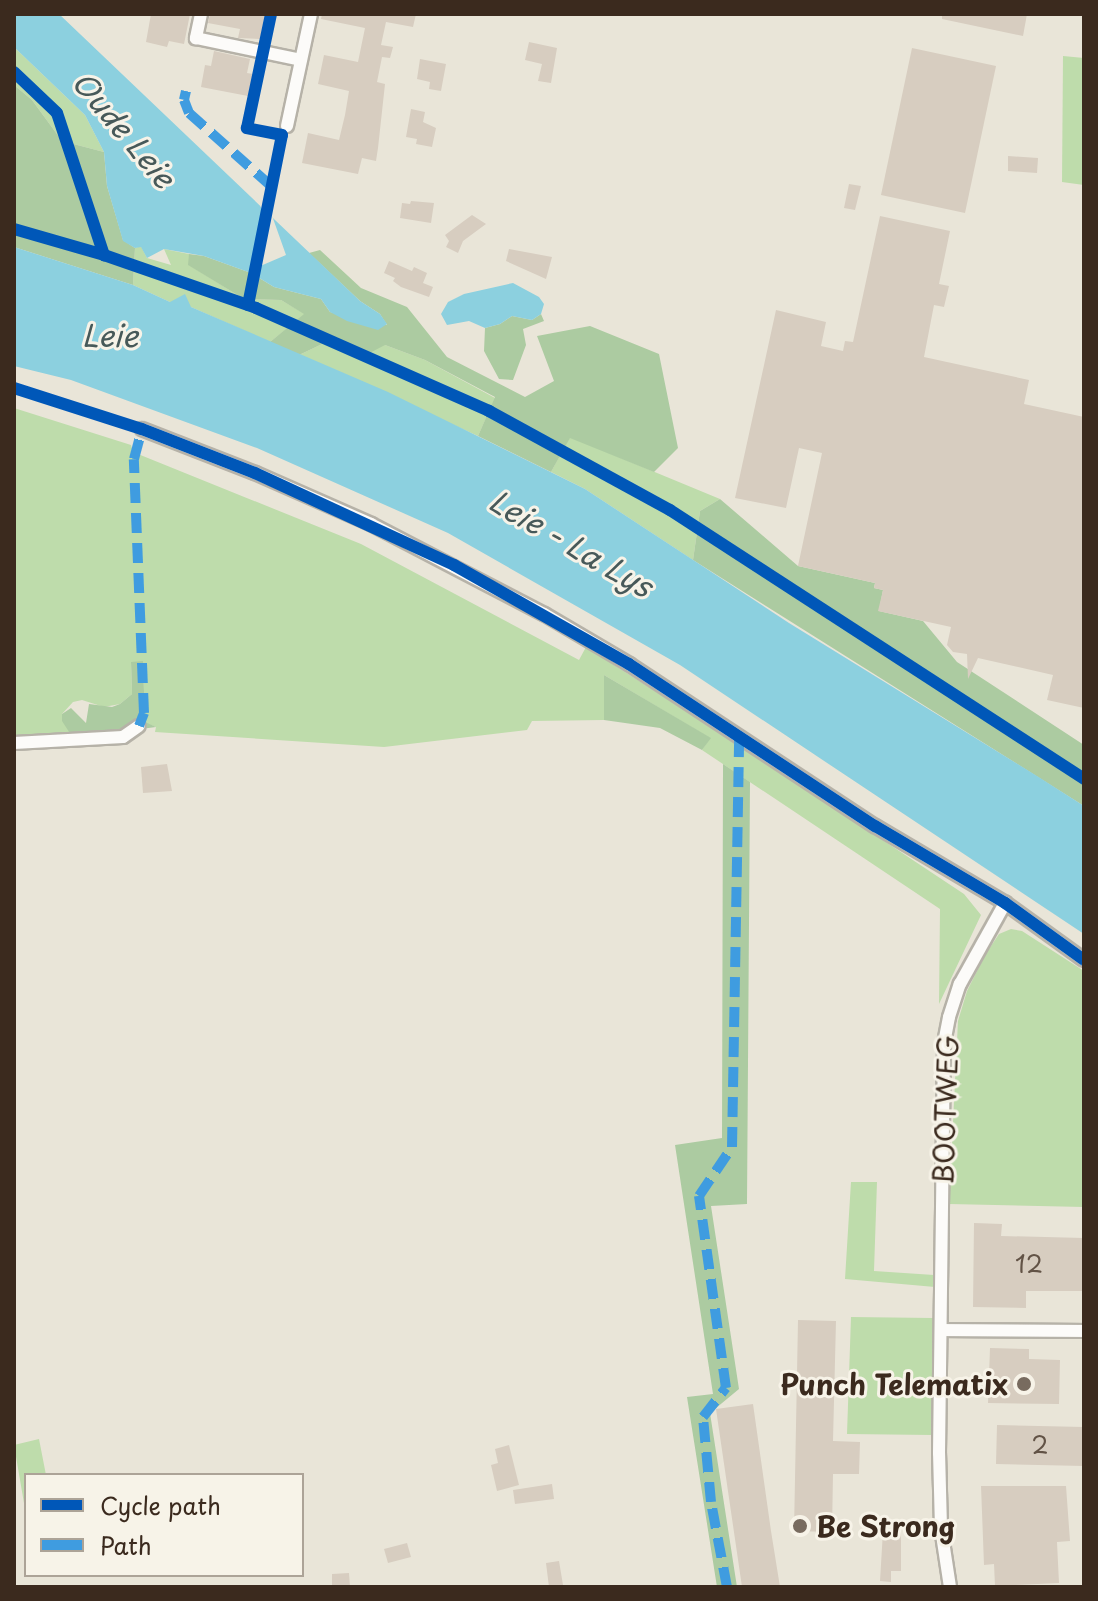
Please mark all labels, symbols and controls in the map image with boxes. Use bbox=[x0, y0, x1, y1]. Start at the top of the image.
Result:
water label: Oude Leie bbox=[65, 63, 183, 195]
water label: Leie bbox=[82, 317, 138, 353]
water label: Leie - La Lys bbox=[482, 481, 660, 605]
street label: BOOTWEG bbox=[926, 1035, 964, 1185]
house number: 12 bbox=[1015, 1250, 1043, 1278]
place label: Punch Telematix bbox=[780, 1367, 1008, 1401]
marker: Punch Telematix bbox=[1015, 1375, 1033, 1393]
house number: 2 bbox=[1032, 1431, 1048, 1459]
legend bbox=[24, 1473, 304, 1577]
text: Cycle path bbox=[100, 1487, 221, 1523]
place label: Be Strong bbox=[816, 1509, 955, 1543]
marker: Be Strong bbox=[791, 1517, 809, 1535]
text: Path bbox=[100, 1527, 152, 1563]

